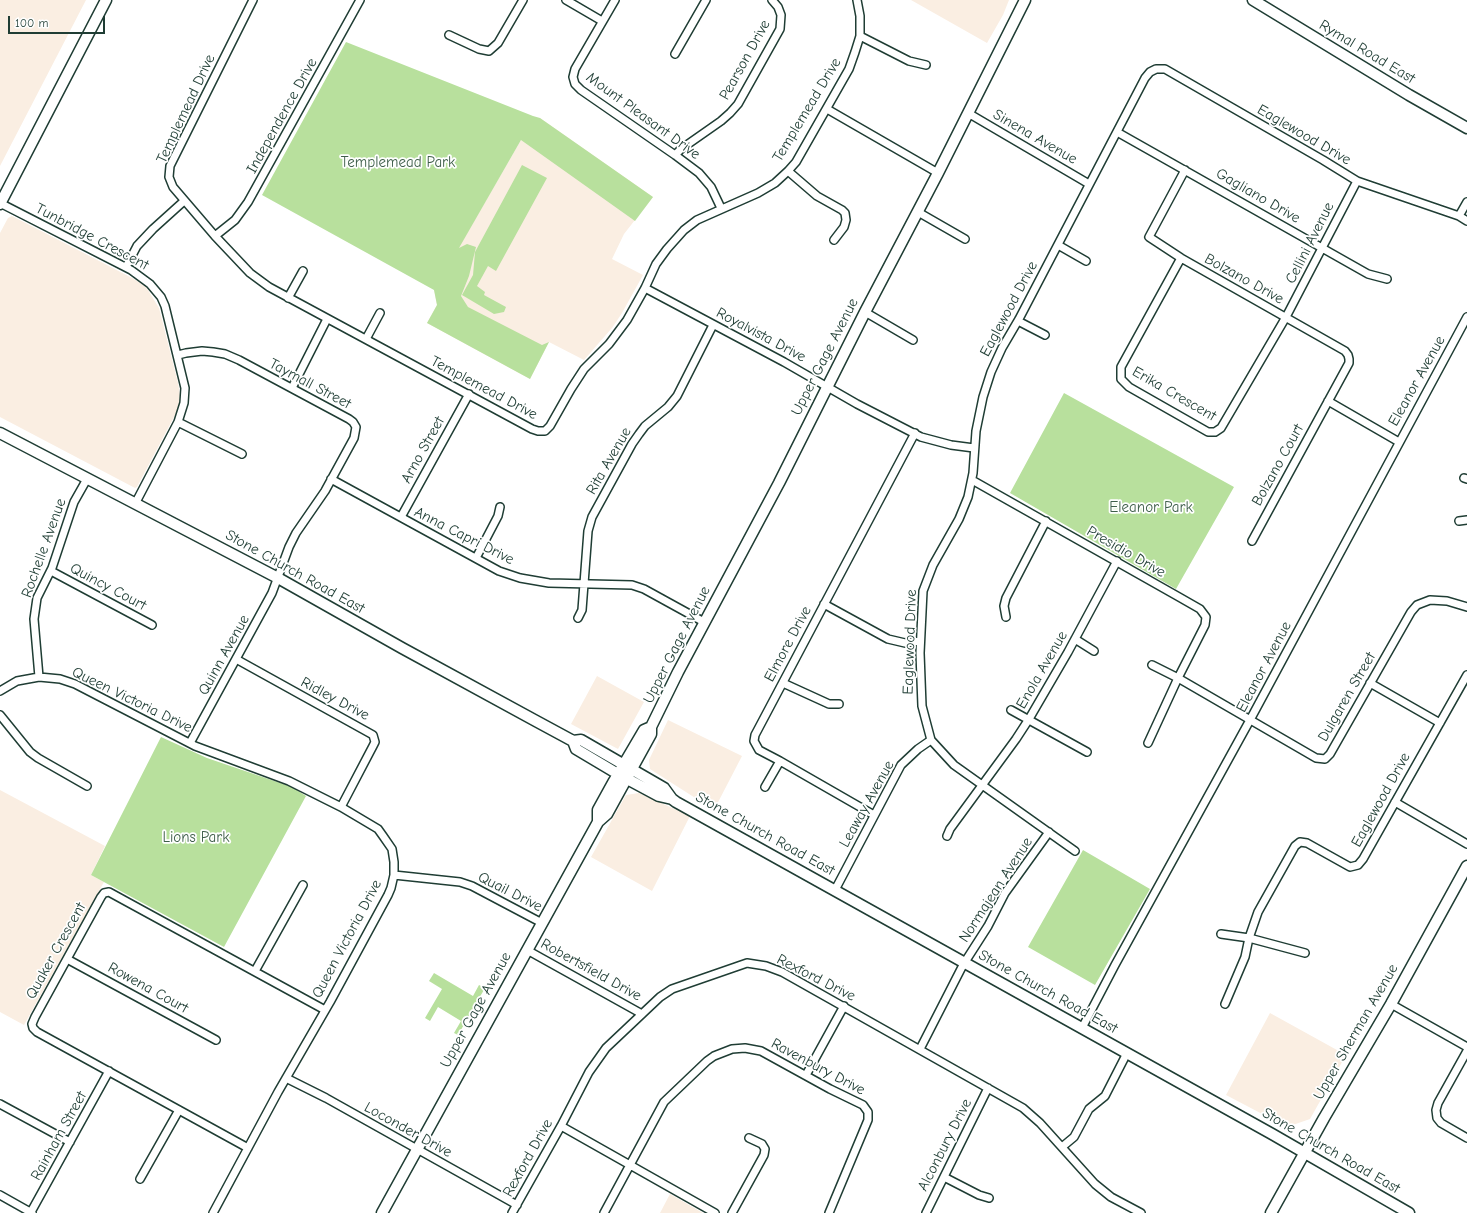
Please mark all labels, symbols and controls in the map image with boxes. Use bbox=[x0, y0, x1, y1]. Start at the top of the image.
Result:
scale bar bbox=[10, 8, 107, 34]
text: 100 m bbox=[15, 16, 48, 30]
street label: Rymal Road East bbox=[1316, 16, 1418, 88]
street label: Pearson Drive bbox=[716, 17, 774, 103]
street label: Templemead Drive bbox=[153, 52, 219, 166]
street label: Independence Drive bbox=[243, 55, 321, 177]
street label: Templemead Drive bbox=[769, 55, 845, 165]
street label: Mount Pleasant Drive bbox=[582, 69, 704, 163]
street label: Eaglewood Drive bbox=[1254, 101, 1354, 169]
street label: Sinena Avenue bbox=[990, 106, 1080, 168]
park label: Templemead Park bbox=[341, 154, 455, 172]
street label: Gagliano Drive bbox=[1213, 165, 1303, 227]
street label: Cellini Avenue bbox=[1282, 199, 1338, 287]
street label: Tunbridge Crescent bbox=[32, 200, 152, 274]
street label: Bolzano Drive bbox=[1201, 250, 1287, 308]
street label: Eaglewood Drive bbox=[976, 258, 1042, 360]
street label: Upper Gage Avenue bbox=[788, 295, 862, 419]
street label: Royalvista Drive bbox=[713, 304, 809, 366]
street label: Eleanor Avenue bbox=[1385, 333, 1449, 429]
street label: Templemead Drive bbox=[428, 352, 540, 424]
street label: Taymall Street bbox=[266, 355, 354, 413]
street label: Erika Crescent bbox=[1129, 363, 1219, 425]
street label: Arno Street bbox=[397, 414, 449, 486]
street label: Bolzano Court bbox=[1248, 421, 1308, 509]
street label: Rita Avenue bbox=[583, 424, 635, 498]
street label: Rochelle Avenue bbox=[18, 496, 70, 600]
park label: Eleanor Park bbox=[1109, 499, 1193, 517]
street label: Anna Capri Drive bbox=[411, 503, 517, 569]
street label: Presidio Drive bbox=[1083, 522, 1169, 582]
street label: Stone Church Road East bbox=[222, 526, 368, 618]
street label: Quincy Court bbox=[67, 559, 149, 615]
street label: Upper Gage Avenue bbox=[640, 583, 714, 707]
street label: Eaglewood Drive bbox=[899, 589, 921, 695]
street label: Elmore Drive bbox=[761, 603, 815, 685]
street label: Quinn Avenue bbox=[195, 612, 253, 698]
street label: Eleanor Avenue bbox=[1232, 618, 1296, 716]
street label: Enola Avenue bbox=[1012, 628, 1072, 712]
street label: Dulgaren Street bbox=[1314, 649, 1380, 745]
street label: Queen Victoria Drive bbox=[69, 663, 195, 737]
street label: Ridley Drive bbox=[298, 673, 372, 725]
street label: Eaglewood Drive bbox=[1348, 750, 1414, 850]
street label: Leaway Avenue bbox=[836, 758, 898, 850]
street label: Stone Church Road East bbox=[692, 788, 838, 880]
park label: Lions Park bbox=[162, 829, 230, 847]
street label: Normajean Avenue bbox=[955, 834, 1037, 946]
street label: Quail Drive bbox=[475, 868, 545, 916]
street label: Queen Victoria Drive bbox=[308, 877, 386, 1001]
street label: Quaker Crescent bbox=[22, 900, 90, 1002]
street label: Robertsfield Drive bbox=[537, 935, 645, 1005]
street label: Stone Church Road East bbox=[975, 946, 1121, 1038]
street label: Upper Gage Avenue bbox=[437, 949, 515, 1071]
street label: Rexford Drive bbox=[774, 950, 858, 1006]
street label: Rowena Court bbox=[105, 959, 191, 1017]
street label: Upper Sherman Avenue bbox=[1310, 961, 1402, 1103]
street label: Ravenbury Drive bbox=[768, 1035, 868, 1099]
street label: Rainham Street bbox=[27, 1088, 91, 1184]
street label: Alconbury Drive bbox=[914, 1096, 976, 1194]
street label: Loconder Drive bbox=[361, 1099, 455, 1161]
street label: Stone Church Road East bbox=[1259, 1104, 1403, 1198]
street label: Rexford Drive bbox=[499, 1116, 557, 1200]

